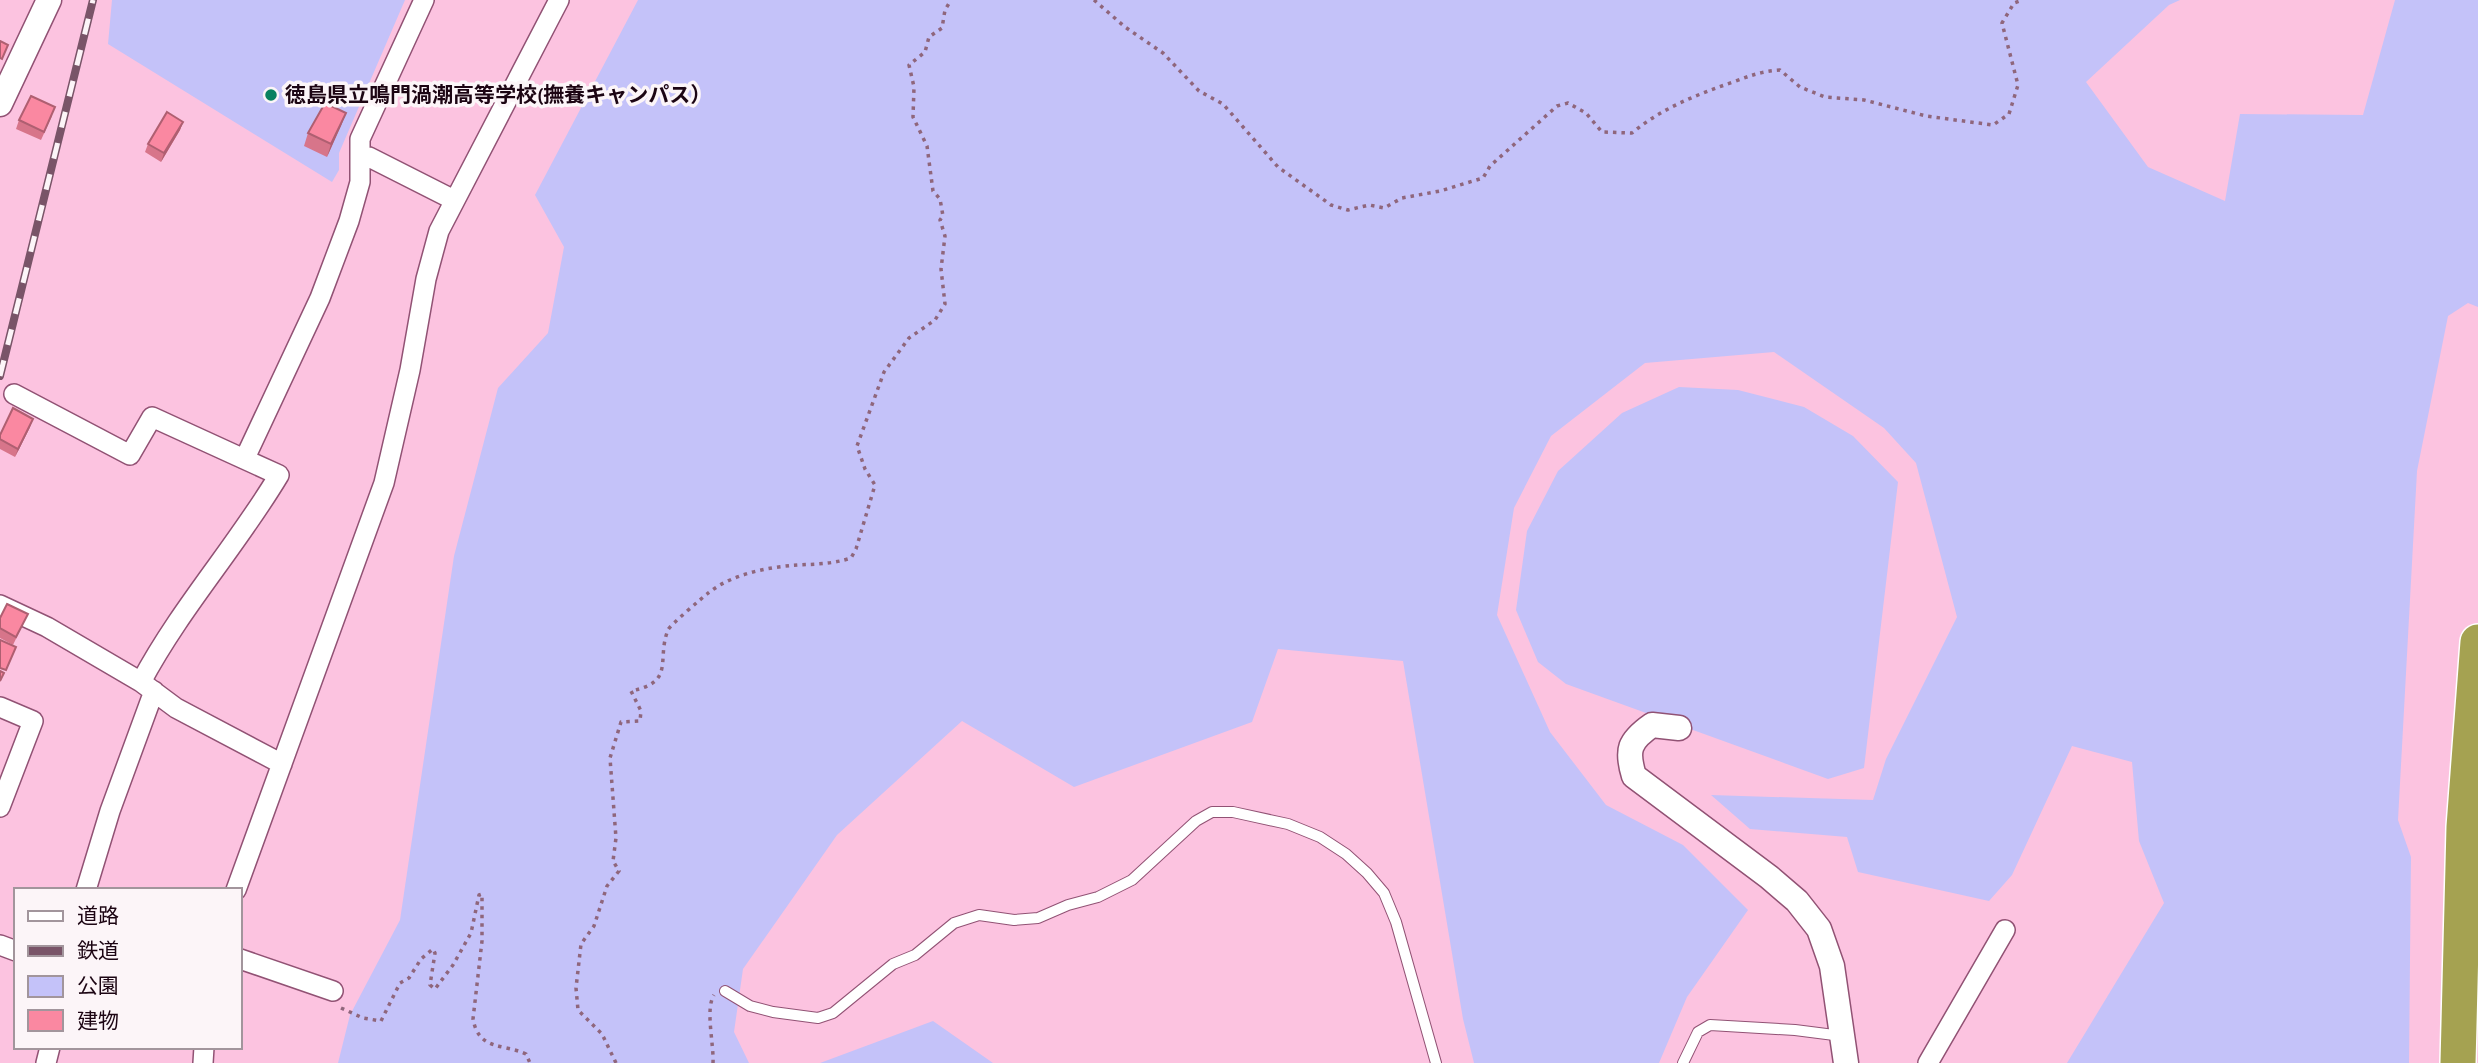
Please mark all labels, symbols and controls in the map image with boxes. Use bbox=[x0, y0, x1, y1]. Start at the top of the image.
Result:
place label: 徳島県立鳴門渦潮高等学校(撫養キャンパス） bbox=[285, 83, 711, 106]
marker: 徳島県立鳴門渦潮高等学校(撫養キャンパス） bbox=[263, 87, 279, 103]
legend bbox=[14, 888, 242, 1049]
text: 道路 bbox=[77, 905, 119, 927]
text: 鉄道 bbox=[77, 940, 119, 962]
text: 公園 bbox=[77, 976, 119, 997]
text: 建物 bbox=[77, 1010, 119, 1032]

